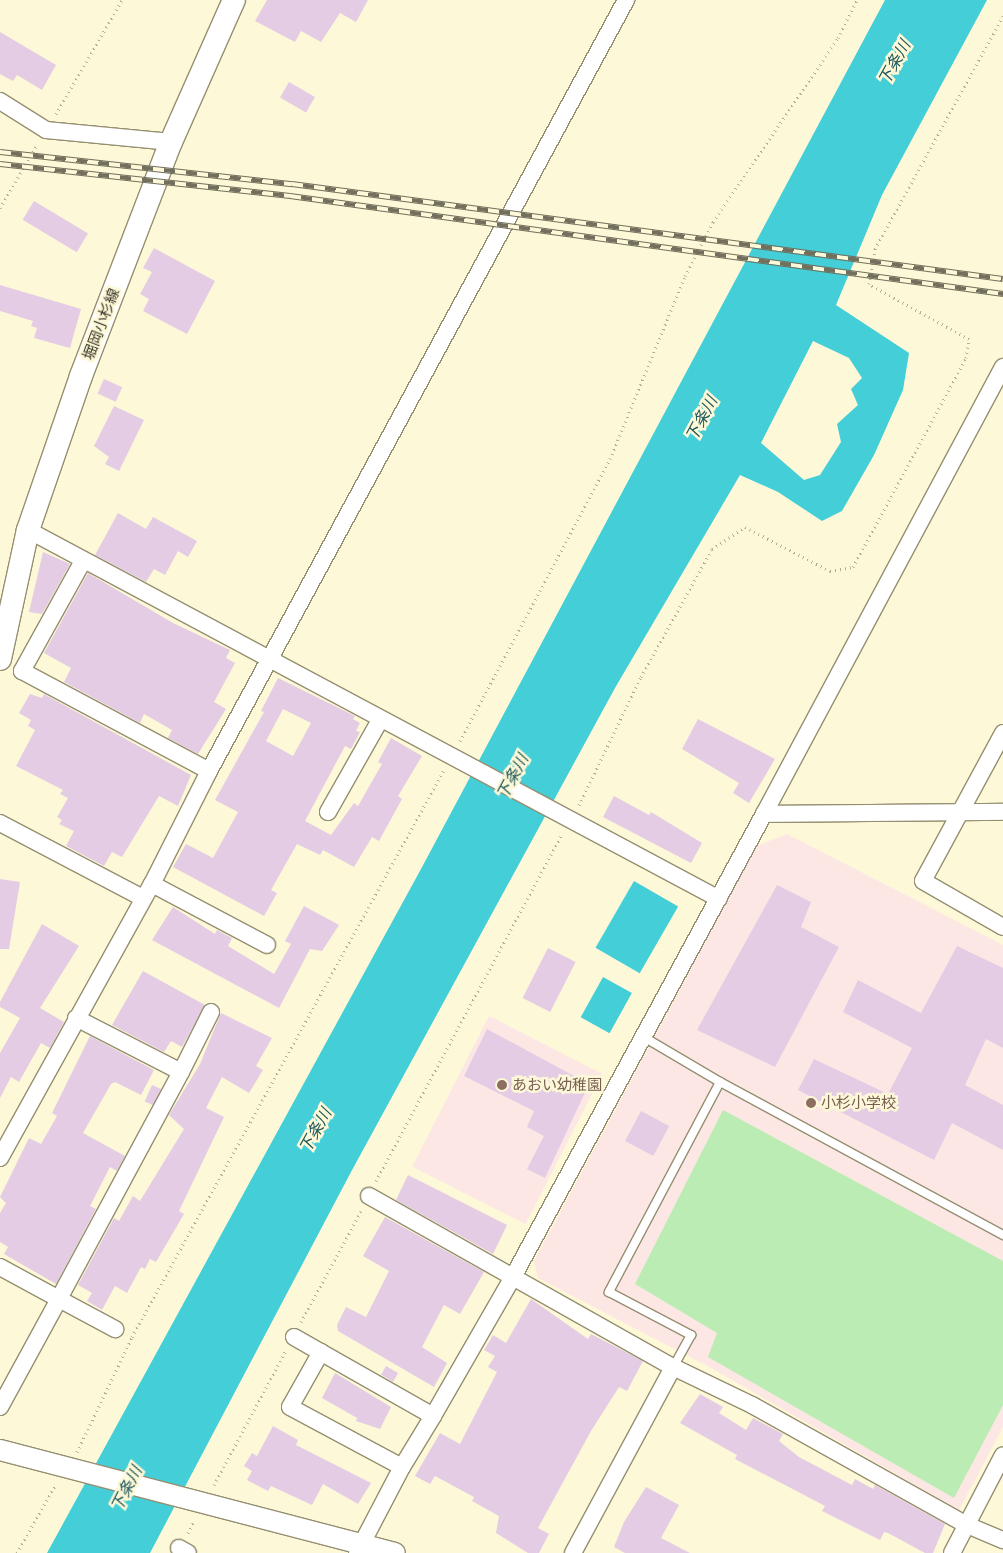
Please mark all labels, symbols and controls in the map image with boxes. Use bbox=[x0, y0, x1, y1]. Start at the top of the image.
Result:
water label: 下条川 bbox=[875, 37, 915, 89]
street label: 堀岡小杉線 bbox=[79, 286, 123, 362]
water label: 下条川 bbox=[682, 393, 722, 445]
water label: 下条川 bbox=[493, 751, 533, 803]
place label: あおい幼稚園 bbox=[512, 1076, 602, 1094]
marker: あおい幼稚園 bbox=[496, 1079, 508, 1091]
place label: 小杉小学校 bbox=[821, 1094, 896, 1112]
marker: 小杉小学校 bbox=[805, 1097, 817, 1109]
water label: 下条川 bbox=[296, 1105, 336, 1157]
water label: 下条川 bbox=[108, 1463, 146, 1515]

